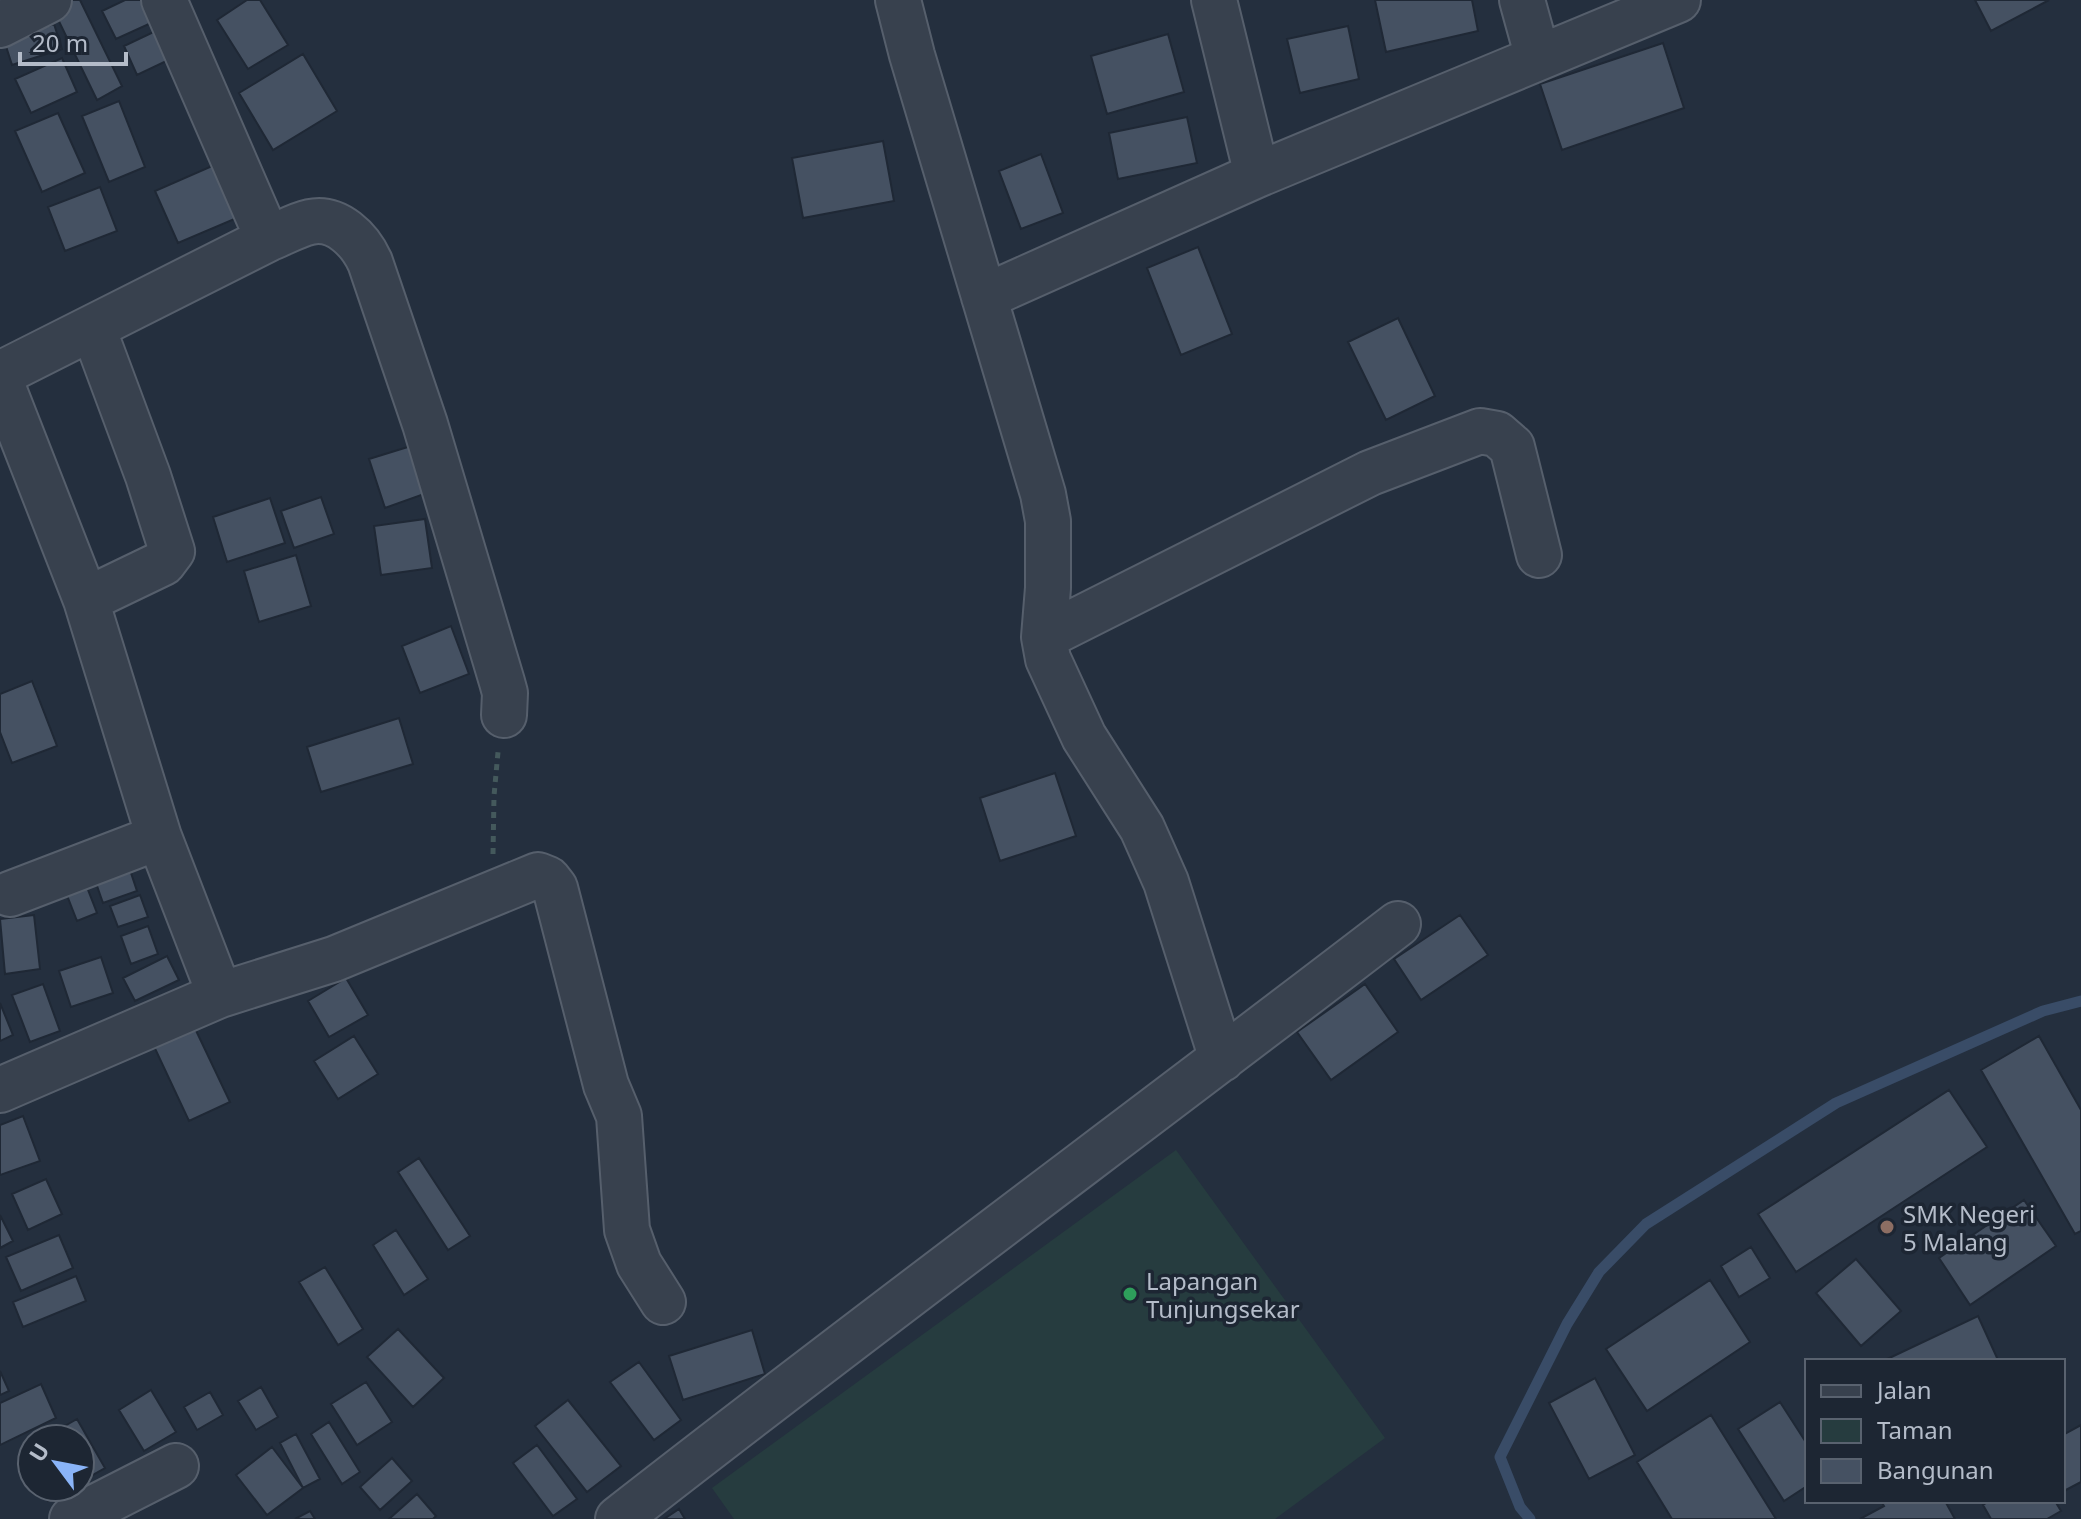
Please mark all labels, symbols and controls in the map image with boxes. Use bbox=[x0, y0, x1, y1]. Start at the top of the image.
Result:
scale bar bbox=[20, 16, 126, 66]
text: 20 m bbox=[32, 26, 88, 59]
place label: SMK Negeri 5 Malang bbox=[1903, 1197, 2035, 1258]
marker: SMK Negeri 5 Malang bbox=[1878, 1218, 1896, 1236]
place label: Lapangan Tunjungsekar bbox=[1146, 1264, 1300, 1325]
marker: Lapangan Tunjungsekar bbox=[1121, 1285, 1139, 1303]
legend bbox=[1805, 1359, 2065, 1503]
text: Jalan bbox=[1875, 1373, 1932, 1406]
text: Taman bbox=[1877, 1413, 1953, 1446]
north arrow bbox=[16, 1423, 96, 1503]
text: U bbox=[21, 1437, 55, 1467]
text: Bangunan bbox=[1877, 1453, 1994, 1486]

